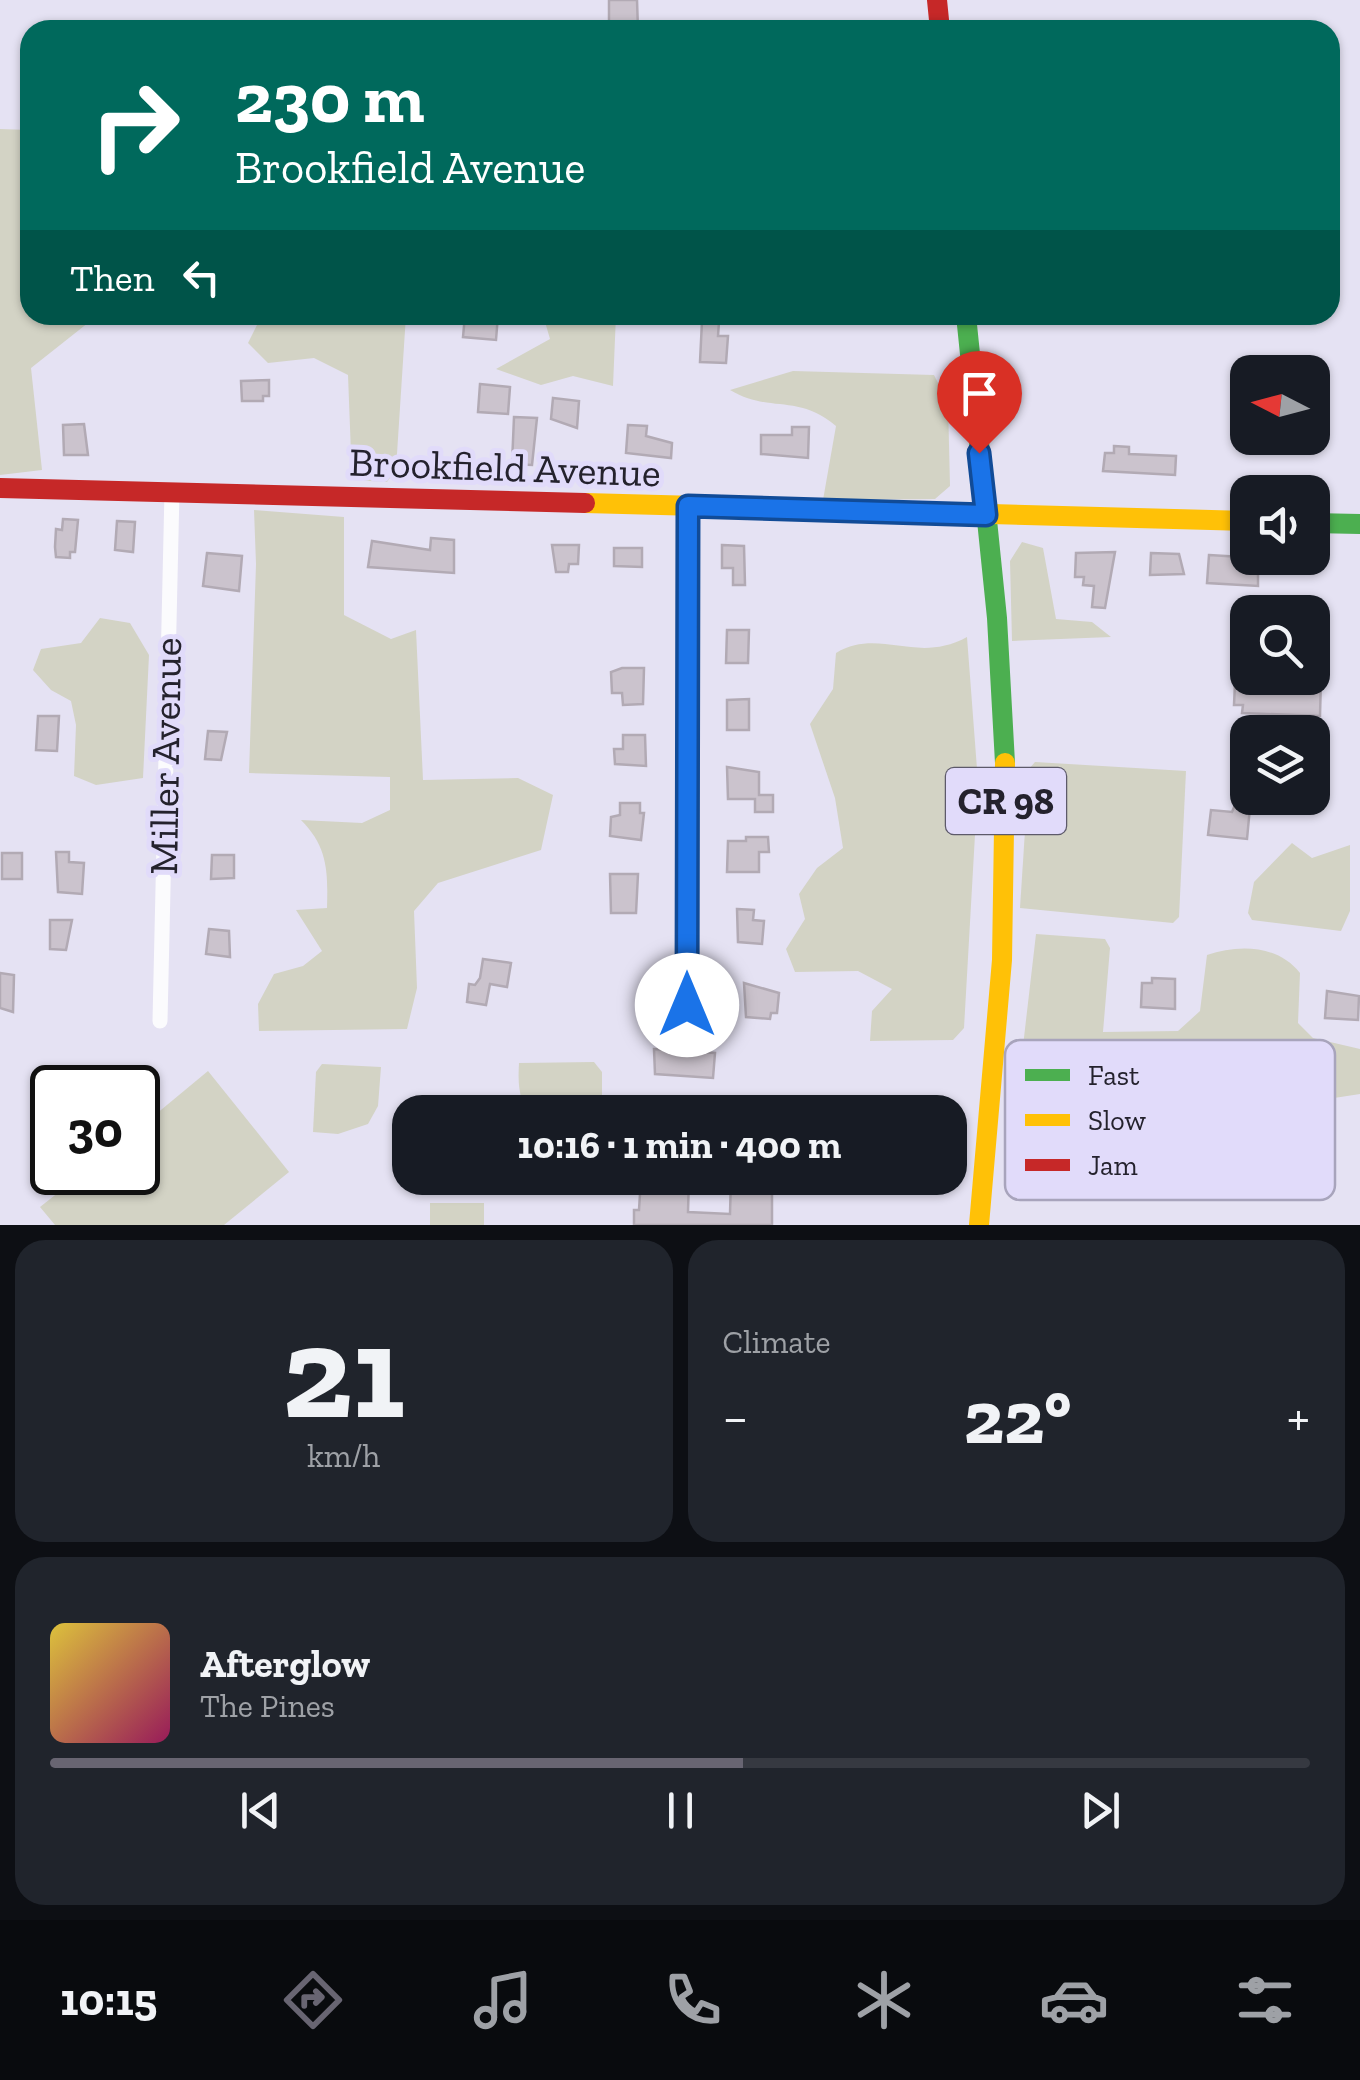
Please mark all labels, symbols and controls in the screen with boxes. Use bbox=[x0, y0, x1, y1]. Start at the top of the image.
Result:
text: 230 m bbox=[235, 56, 425, 140]
icon: right bbox=[70, 60, 200, 190]
text: Brookfield Avenue bbox=[235, 141, 586, 195]
icon: left bbox=[174, 250, 229, 305]
text: Then bbox=[70, 255, 154, 301]
pin bbox=[937, 351, 1022, 454]
north arrow bbox=[1230, 355, 1330, 455]
map controls bbox=[1230, 355, 1330, 815]
icon: arrive bbox=[952, 366, 1007, 421]
street label: Brookfield Avenue bbox=[348, 438, 662, 496]
button: sound bbox=[1230, 475, 1330, 575]
button: search bbox=[1230, 595, 1330, 695]
street label: Miller Avenue bbox=[139, 637, 191, 875]
button: layers bbox=[1230, 715, 1330, 815]
road number: CR 98 bbox=[946, 768, 1066, 834]
position arrow bbox=[635, 953, 739, 1057]
legend bbox=[1005, 1040, 1335, 1200]
text: Fast bbox=[1088, 1059, 1140, 1092]
speed limit sign: 30 bbox=[30, 1065, 160, 1195]
text: Slow bbox=[1088, 1104, 1146, 1137]
text: 10:16 · 1 min · 400 m bbox=[518, 1122, 841, 1168]
text: Jam bbox=[1088, 1149, 1138, 1182]
text: 21 bbox=[283, 1294, 405, 1450]
text: Climate bbox=[723, 1323, 831, 1361]
text: 22° bbox=[964, 1372, 1071, 1462]
text: − bbox=[723, 1384, 748, 1450]
text: + bbox=[1287, 1384, 1310, 1450]
text: km/h bbox=[307, 1437, 380, 1475]
text: Afterglow bbox=[200, 1641, 370, 1687]
text: The Pines bbox=[200, 1687, 335, 1725]
icon: previous bbox=[233, 1783, 288, 1838]
icon: pause bbox=[653, 1783, 708, 1838]
icon: next bbox=[1073, 1783, 1128, 1838]
icon: directions bbox=[278, 1965, 348, 2035]
icon: music bbox=[468, 1965, 538, 2035]
icon: phone bbox=[658, 1965, 728, 2035]
icon: climate bbox=[849, 1965, 919, 2035]
icon: car bbox=[1039, 1965, 1109, 2035]
icon: filters bbox=[1230, 1965, 1300, 2035]
text: 10:15 bbox=[60, 1973, 157, 2027]

